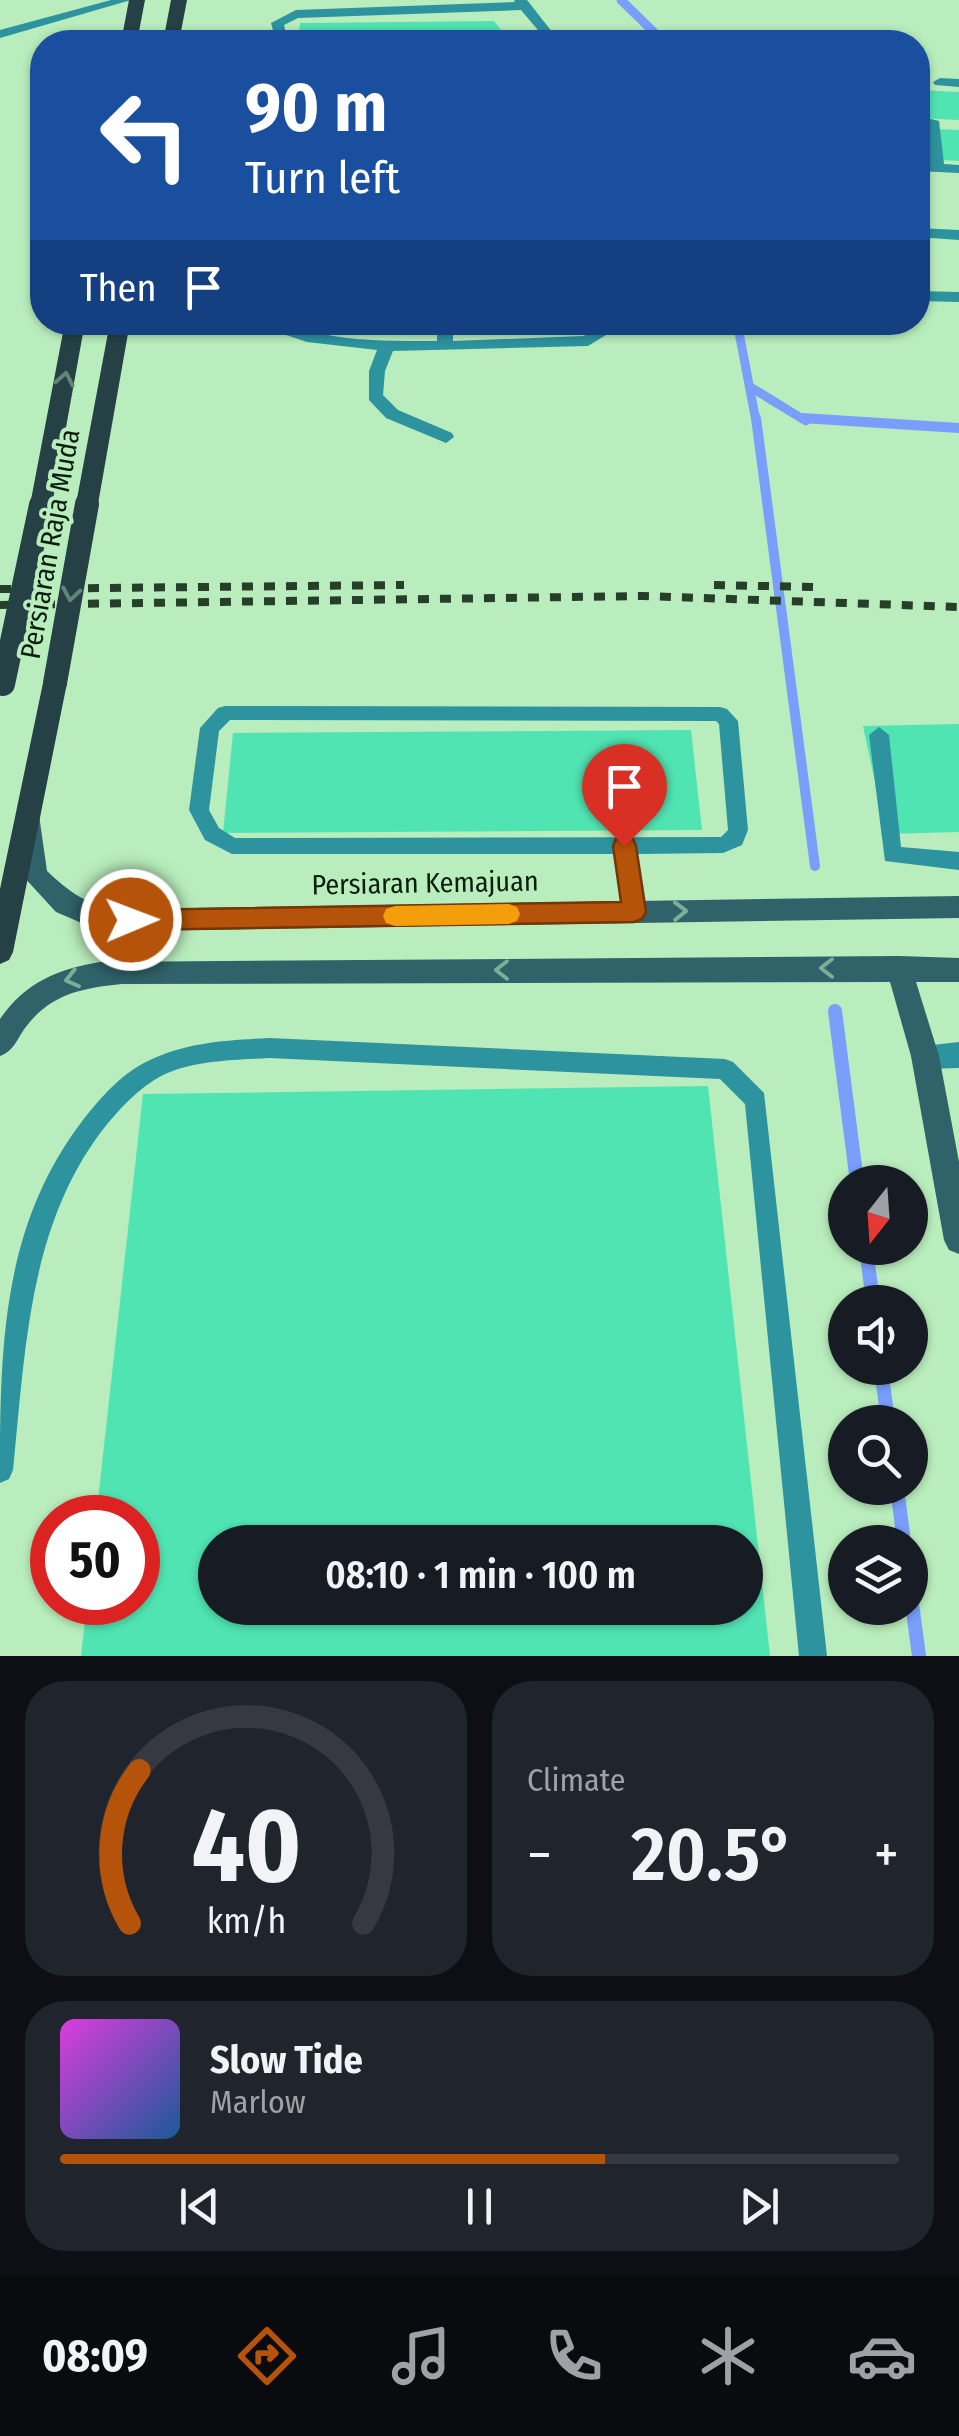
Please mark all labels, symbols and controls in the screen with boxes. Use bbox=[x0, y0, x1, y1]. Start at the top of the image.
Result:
text: 90 m bbox=[245, 66, 387, 150]
icon: left bbox=[80, 70, 210, 200]
text: Turn left bbox=[245, 151, 400, 205]
icon: arrive bbox=[176, 260, 231, 315]
text: Then bbox=[80, 265, 156, 311]
one-way arrow bbox=[53, 371, 74, 388]
street label: Persiaran Raja Muda bbox=[14, 427, 86, 661]
one-way arrow bbox=[61, 586, 82, 602]
pin bbox=[582, 744, 667, 847]
icon: arrive bbox=[597, 759, 652, 814]
street label: Persiaran Kemajuan bbox=[311, 865, 539, 901]
position arrow bbox=[79, 868, 183, 972]
one-way arrow bbox=[672, 900, 688, 922]
one-way arrow bbox=[818, 957, 834, 979]
one-way arrow bbox=[493, 959, 508, 981]
one-way arrow bbox=[64, 967, 81, 988]
north arrow bbox=[828, 1165, 928, 1265]
map controls bbox=[828, 1165, 928, 1625]
button: sound bbox=[828, 1285, 928, 1385]
button: search bbox=[828, 1405, 928, 1505]
speed limit sign: 50 bbox=[30, 1495, 160, 1625]
button: layers bbox=[828, 1525, 928, 1625]
text: 08:10 · 1 min · 100 m bbox=[325, 1552, 636, 1598]
text: Climate bbox=[527, 1761, 626, 1799]
text: 40 bbox=[191, 1784, 301, 1909]
text: 20.5° bbox=[631, 1810, 795, 1900]
text: − bbox=[527, 1822, 552, 1888]
text: + bbox=[874, 1822, 899, 1888]
text: km/h bbox=[206, 1900, 286, 1942]
text: Slow Tide bbox=[210, 2037, 363, 2083]
text: Marlow bbox=[210, 2083, 306, 2121]
icon: previous bbox=[172, 2179, 227, 2234]
icon: pause bbox=[452, 2179, 507, 2234]
icon: next bbox=[732, 2179, 787, 2234]
icon: directions bbox=[232, 2321, 302, 2391]
icon: music bbox=[386, 2321, 456, 2391]
icon: phone bbox=[539, 2321, 609, 2391]
icon: climate bbox=[693, 2321, 763, 2391]
icon: car bbox=[847, 2321, 917, 2391]
text: 08:09 bbox=[42, 2329, 148, 2383]

